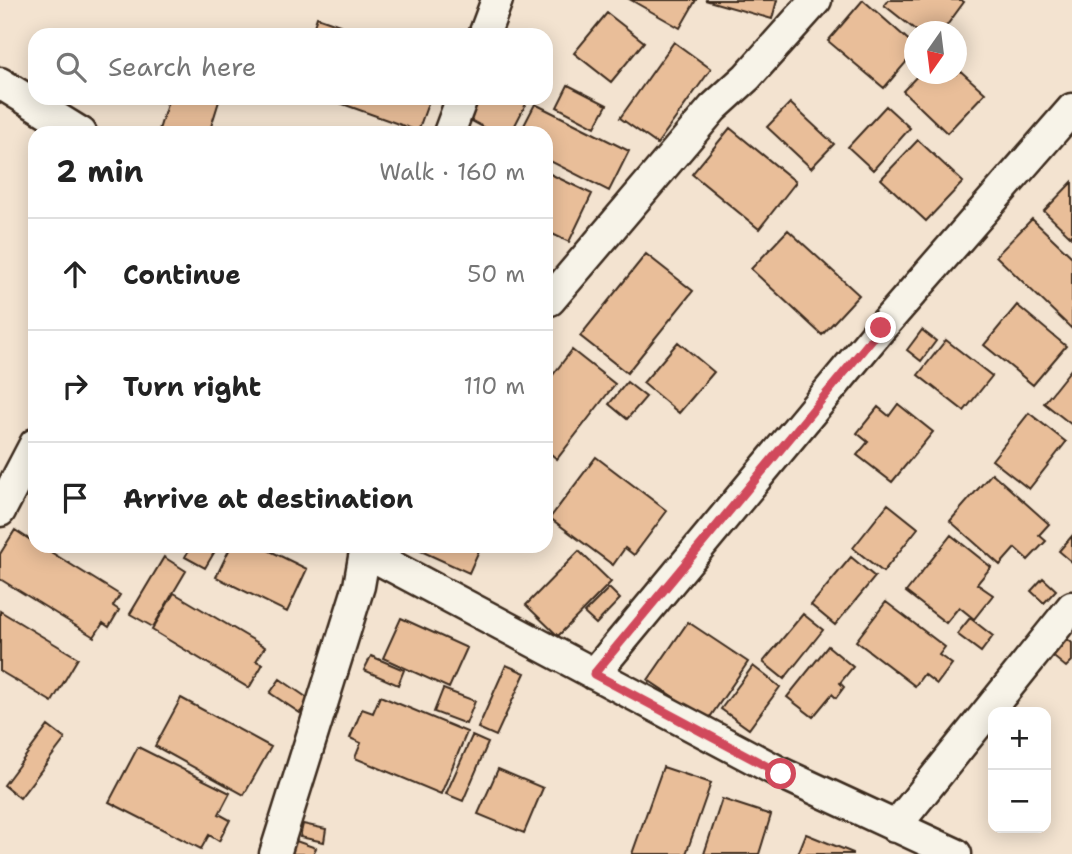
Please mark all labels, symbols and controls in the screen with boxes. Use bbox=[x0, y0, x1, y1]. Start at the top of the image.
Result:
north arrow bbox=[904, 21, 967, 84]
search box bbox=[28, 28, 553, 105]
icon: search bbox=[52, 48, 90, 86]
text: Search here bbox=[108, 49, 257, 84]
text: 2 min bbox=[56, 151, 143, 192]
text: Walk · 160 m bbox=[379, 157, 525, 187]
icon: ahead bbox=[56, 255, 94, 293]
text: Continue bbox=[123, 257, 241, 292]
text: 50 m bbox=[467, 259, 525, 289]
route end bbox=[865, 312, 896, 343]
icon: right bbox=[56, 367, 94, 405]
text: Turn right bbox=[123, 369, 261, 404]
text: 110 m bbox=[463, 371, 525, 401]
icon: arrive bbox=[56, 479, 94, 517]
text: Arrive at destination bbox=[123, 481, 413, 516]
map controls bbox=[988, 707, 1051, 833]
button: + bbox=[988, 707, 1051, 770]
route start bbox=[765, 758, 796, 789]
button: − bbox=[988, 770, 1051, 833]

